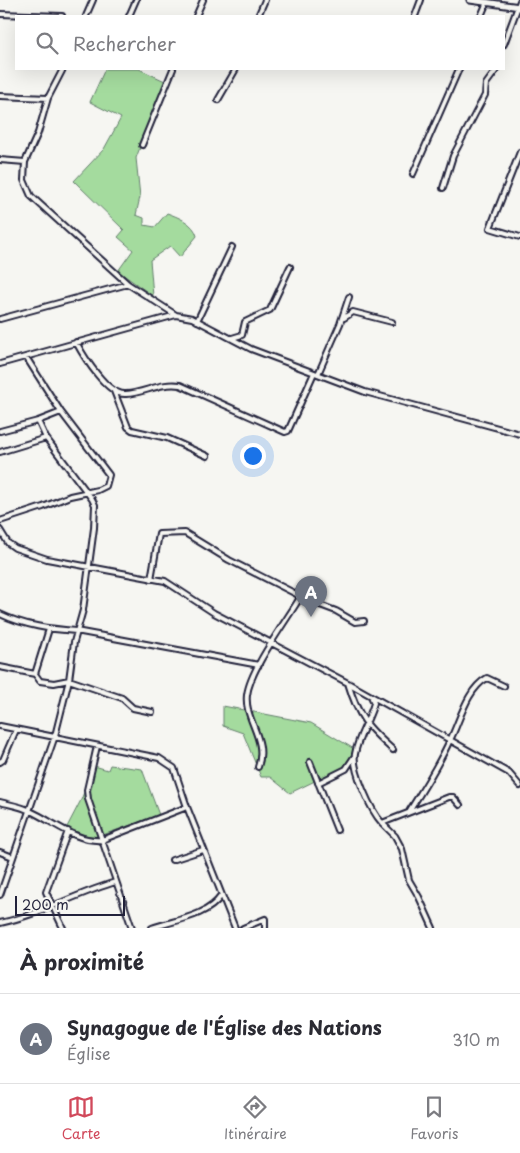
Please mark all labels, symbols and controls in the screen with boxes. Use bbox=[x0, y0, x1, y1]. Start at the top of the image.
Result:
search box bbox=[15, 15, 505, 70]
icon: search bbox=[33, 29, 61, 57]
text: Rechercher bbox=[73, 29, 176, 57]
your location bbox=[240, 443, 266, 469]
pin: A bbox=[295, 576, 327, 617]
scale bar bbox=[15, 893, 125, 916]
text: 200 m bbox=[22, 894, 69, 915]
text: À proximité bbox=[20, 945, 144, 977]
text: Synagogue de l'Église des Nations bbox=[67, 1013, 382, 1041]
text: A bbox=[30, 1027, 42, 1051]
text: 310 m bbox=[452, 1027, 500, 1051]
text: Église bbox=[67, 1041, 111, 1065]
tab: Carte bbox=[62, 1093, 101, 1144]
tab: Itinéraire bbox=[224, 1093, 287, 1144]
tab: Favoris bbox=[410, 1093, 458, 1144]

